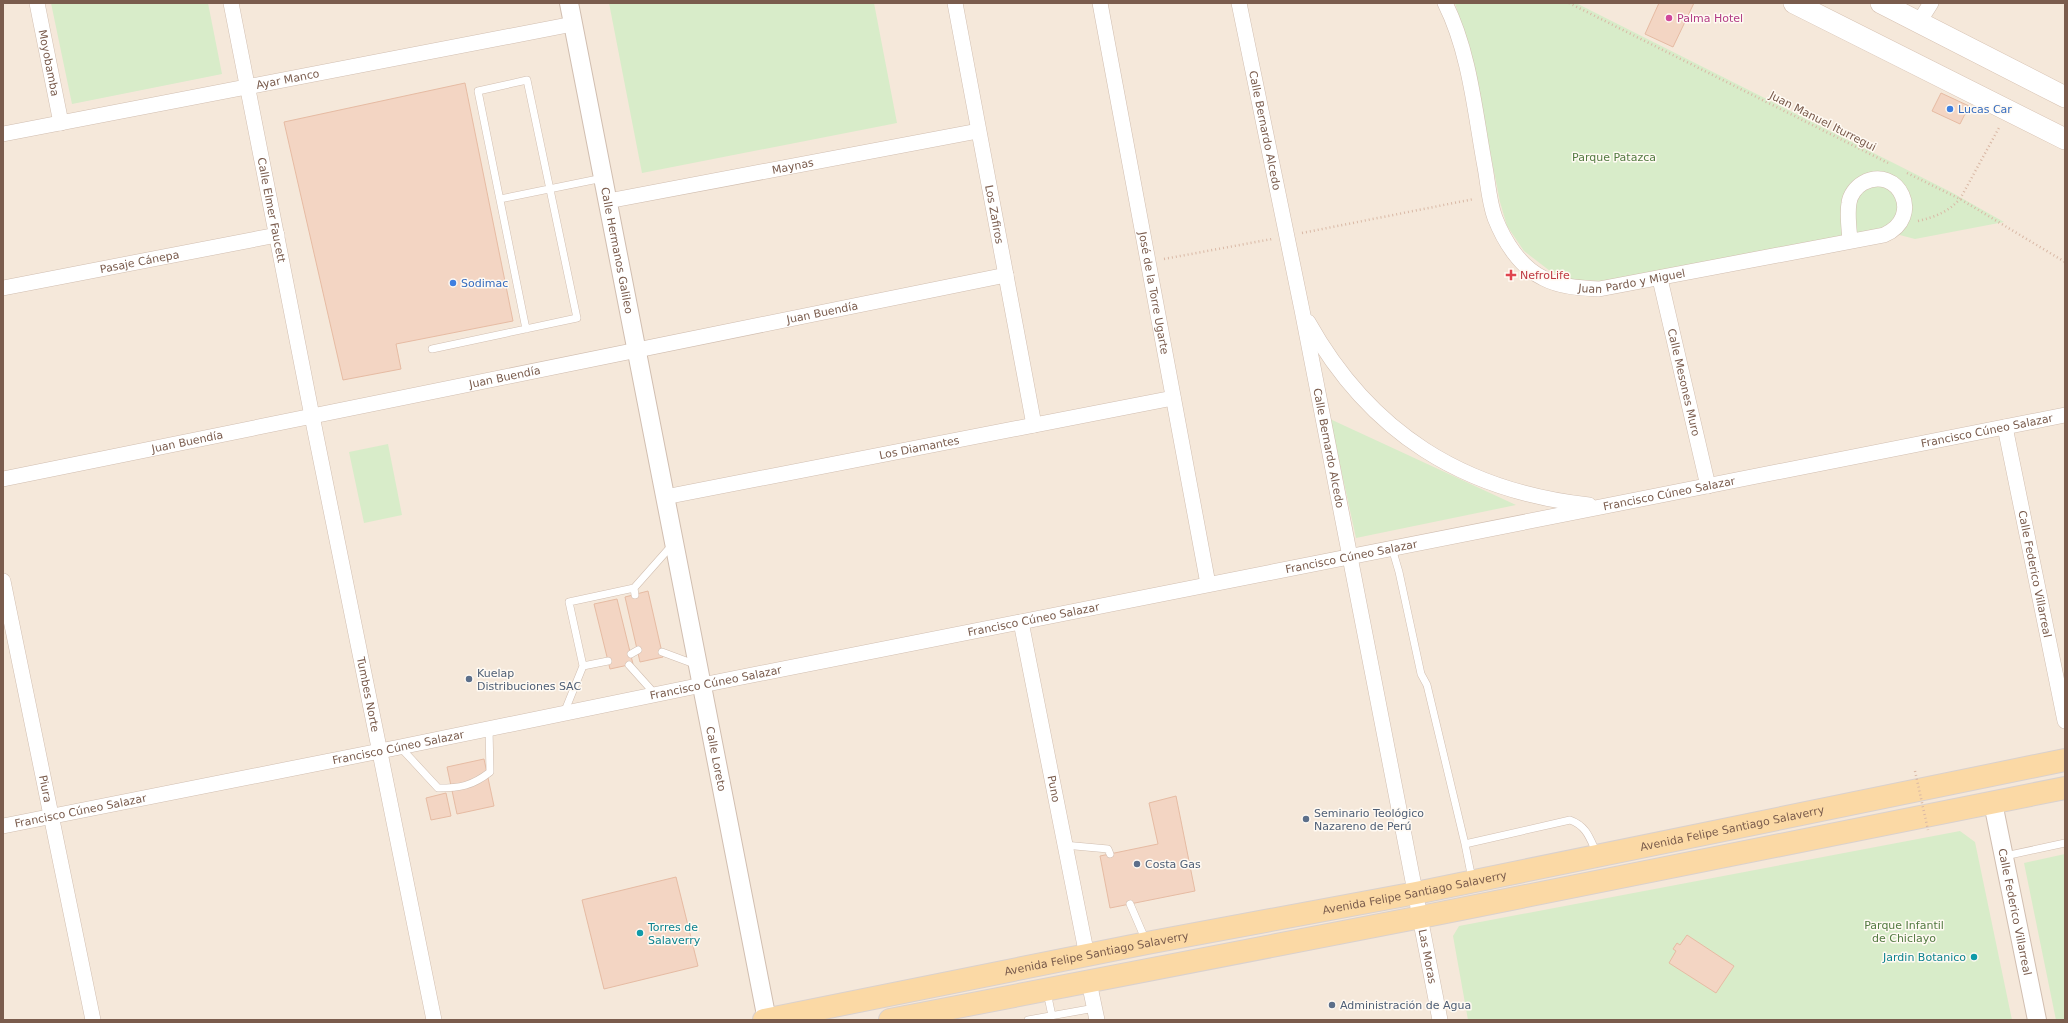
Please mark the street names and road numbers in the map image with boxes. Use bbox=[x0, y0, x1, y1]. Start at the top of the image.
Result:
street label: Moyobamba bbox=[35, 28, 61, 97]
street label: Ayar Manco bbox=[255, 67, 321, 92]
street label: Calle Bernardo Alcedo bbox=[1246, 69, 1283, 192]
street label: Juan Manuel Iturregui bbox=[1766, 88, 1878, 154]
street label: Calle Elmer Faucett bbox=[254, 156, 288, 265]
street label: Maynas bbox=[771, 156, 815, 177]
street label: Los Zafiros bbox=[982, 184, 1006, 245]
street label: Calle Hermanos Galileo bbox=[598, 186, 635, 315]
street label: José de la Torre Ugarte bbox=[1135, 230, 1171, 356]
street label: Pasaje Cánepa bbox=[99, 248, 180, 276]
street label: Juan Pardo y Miguel bbox=[1577, 267, 1686, 296]
street label: Juan Buendía bbox=[784, 299, 859, 327]
street label: Calle Mesones Muro bbox=[1665, 327, 1702, 438]
street label: Juan Buendía bbox=[467, 364, 542, 391]
street label: Calle Bernardo Alcedo bbox=[1310, 387, 1346, 509]
street label: Francisco Cúneo Salazar bbox=[1920, 411, 2055, 450]
street label: Juan Buendía bbox=[149, 428, 224, 456]
street label: Los Diamantes bbox=[878, 434, 961, 462]
street label: Francisco Cúneo Salazar bbox=[1602, 474, 1737, 513]
street label: Calle Federico Villarreal bbox=[2015, 509, 2054, 639]
street label: Francisco Cúneo Salazar bbox=[1284, 537, 1419, 576]
street label: Francisco Cúneo Salazar bbox=[966, 600, 1101, 639]
street label: Tumbes Norte bbox=[354, 655, 382, 734]
street label: Francisco Cúneo Salazar bbox=[649, 663, 783, 703]
street label: Calle Loreto bbox=[703, 725, 728, 793]
street label: Francisco Cúneo Salazar bbox=[331, 728, 466, 767]
street label: Piura bbox=[36, 774, 54, 804]
street label: Puno bbox=[1044, 774, 1063, 804]
street label: Francisco Cúneo Salazar bbox=[13, 792, 148, 831]
street label: Avenida Felipe Santiago Salaverry bbox=[1639, 803, 1826, 854]
street label: Calle Federico Villarreal bbox=[1995, 847, 2034, 977]
street label: Avenida Felipe Santiago Salaverry bbox=[1321, 868, 1509, 917]
street label: Las Moras bbox=[1416, 928, 1439, 985]
street label: Avenida Felipe Santiago Salaverry bbox=[1003, 929, 1190, 979]

